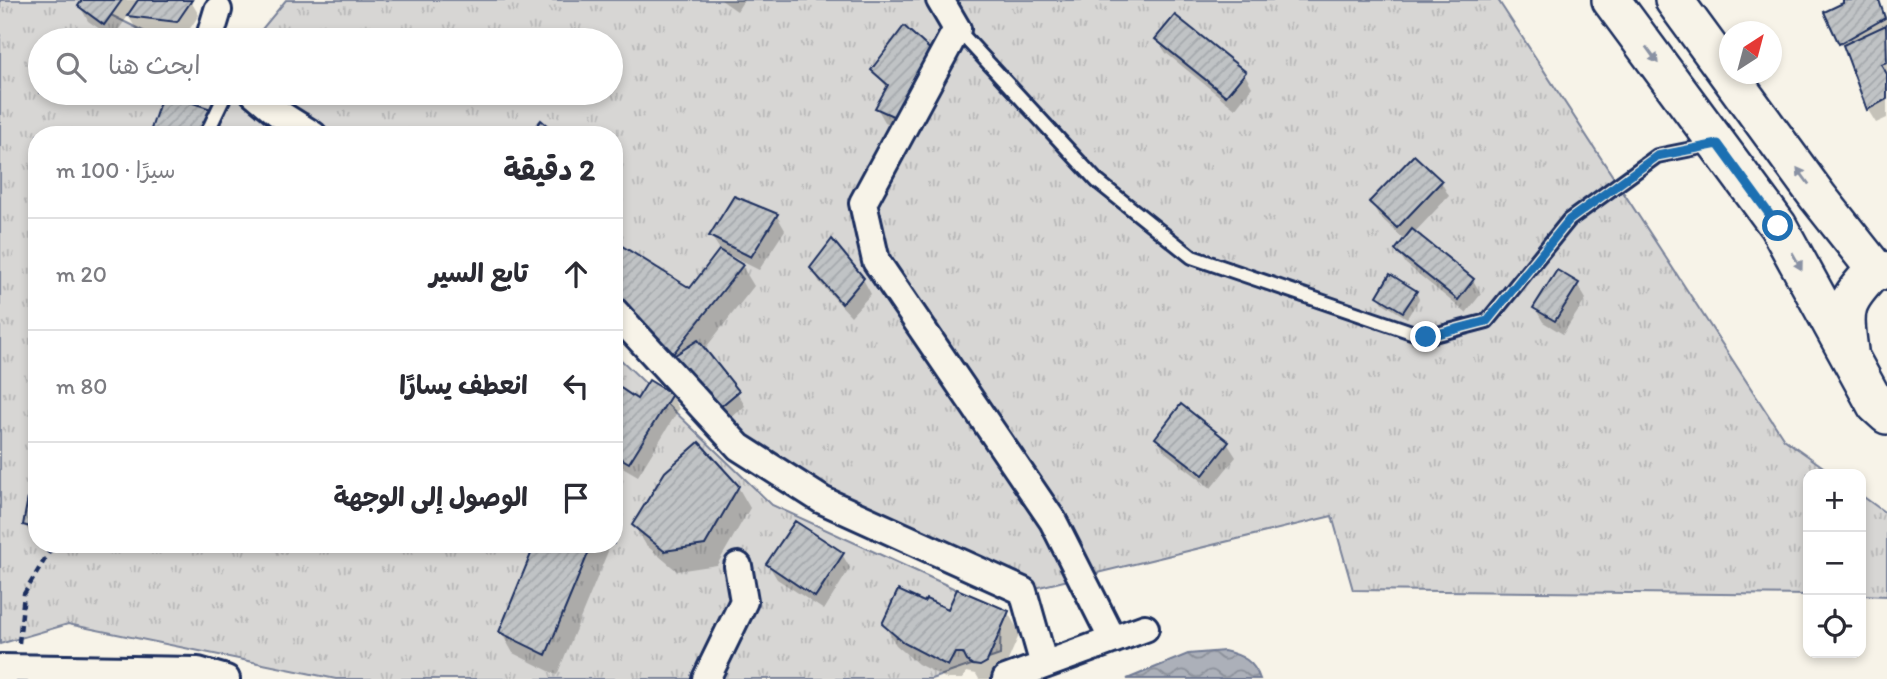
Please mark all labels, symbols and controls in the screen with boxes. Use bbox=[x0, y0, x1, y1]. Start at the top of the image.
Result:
north arrow bbox=[1719, 21, 1782, 84]
search box bbox=[28, 28, 623, 105]
one-way arrow bbox=[1645, 46, 1659, 64]
icon: search bbox=[52, 48, 90, 86]
text: ابحث هنا bbox=[108, 49, 201, 81]
text: 2 دقيقة bbox=[503, 151, 595, 188]
text: سيرًا · 100 m bbox=[56, 156, 175, 184]
one-way arrow bbox=[1797, 167, 1811, 185]
route start bbox=[1762, 210, 1793, 241]
one-way arrow bbox=[1791, 251, 1803, 270]
icon: ahead bbox=[557, 255, 595, 293]
text: تابع السير bbox=[430, 257, 528, 289]
text: 20 m bbox=[56, 260, 107, 288]
route end bbox=[1410, 321, 1441, 352]
icon: left bbox=[557, 367, 595, 405]
text: انعطف يسارًا bbox=[399, 369, 528, 401]
text: 80 m bbox=[56, 372, 107, 400]
map controls bbox=[1803, 469, 1866, 658]
button: + bbox=[1803, 469, 1866, 532]
icon: arrive bbox=[557, 479, 595, 517]
text: الوصول إلى الوجهة bbox=[334, 481, 528, 513]
button: − bbox=[1803, 532, 1866, 595]
button: locate bbox=[1803, 595, 1866, 658]

